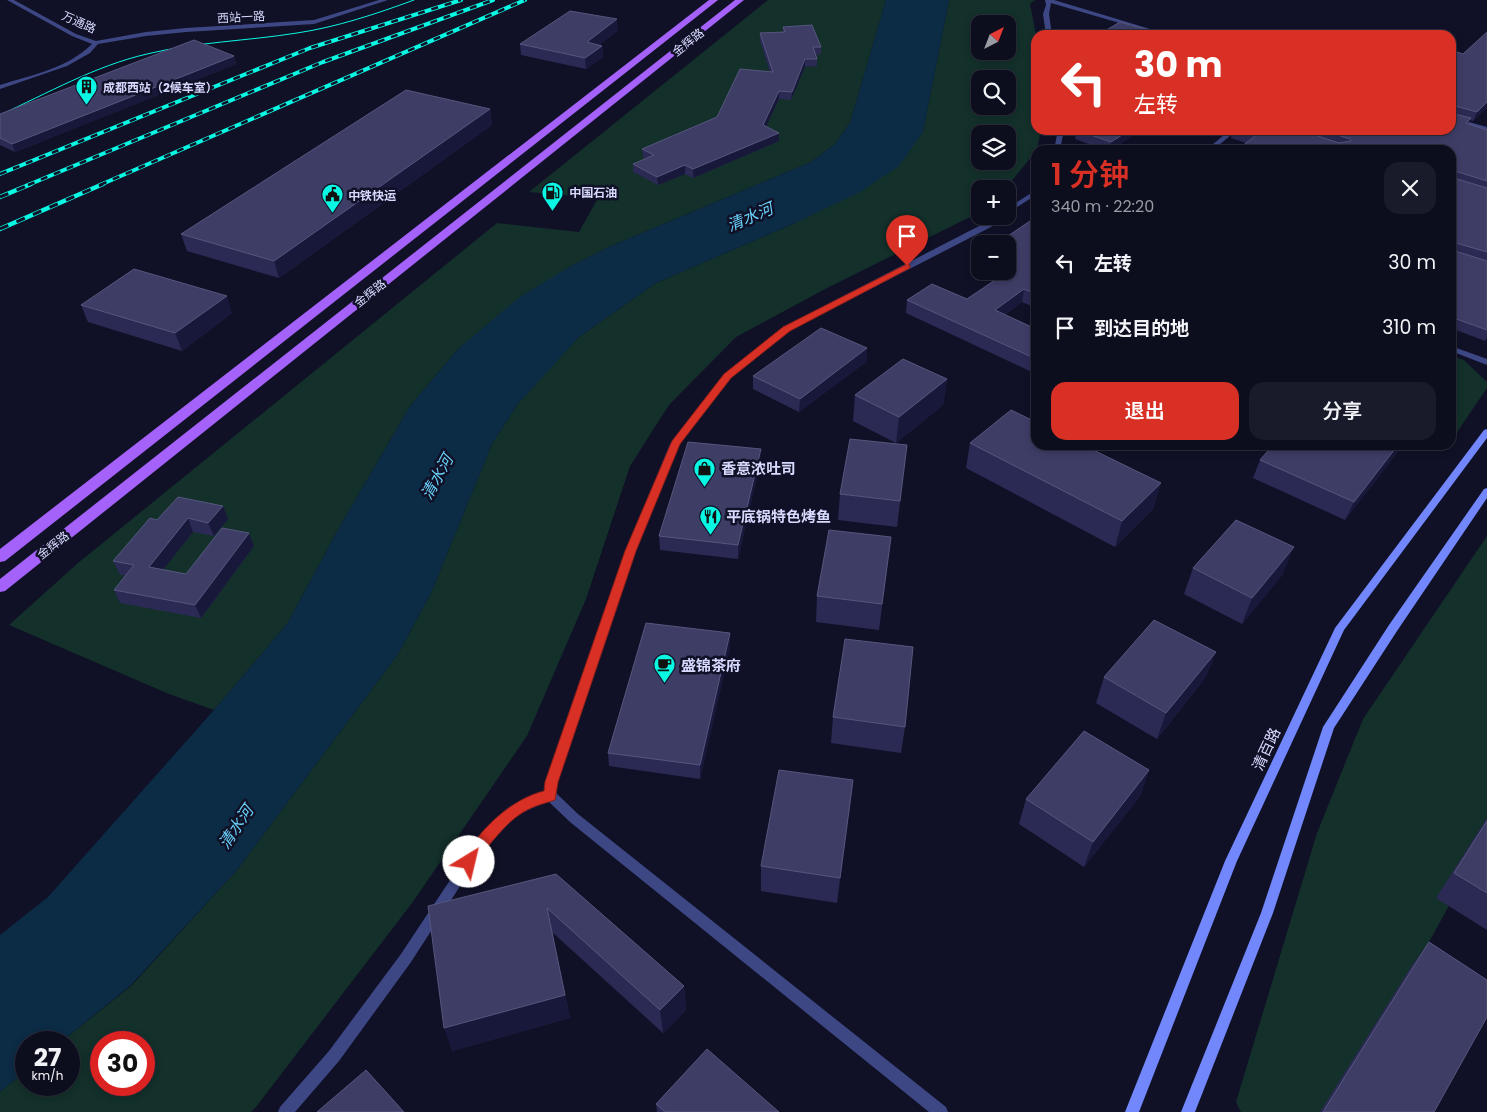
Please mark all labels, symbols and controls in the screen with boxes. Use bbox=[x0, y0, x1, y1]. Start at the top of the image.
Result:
street label: 万通路 bbox=[59, 7, 99, 37]
street label: 西站一路 bbox=[217, 7, 265, 27]
north arrow bbox=[971, 15, 1016, 60]
map controls bbox=[971, 15, 1016, 280]
street label: 金辉路 bbox=[669, 24, 707, 60]
text: 30 m bbox=[1134, 40, 1222, 89]
icon: left bbox=[1051, 50, 1116, 115]
button: search bbox=[971, 70, 1016, 115]
building icon: 成都西站（2候车室） bbox=[75, 75, 99, 106]
place label: 成都西站（2候车室） bbox=[103, 79, 218, 96]
text: 左转 bbox=[1134, 89, 1178, 120]
button: layers bbox=[971, 125, 1016, 170]
text: 1 分钟 bbox=[1051, 153, 1129, 196]
button: close bbox=[1384, 162, 1436, 214]
fuel station icon: 中国石油 bbox=[541, 180, 565, 211]
button: + bbox=[971, 180, 1016, 225]
public building icon: 中铁快运 bbox=[320, 183, 344, 214]
place label: 中国石油 bbox=[569, 184, 617, 201]
place label: 中铁快运 bbox=[348, 187, 396, 204]
text: 340 m · 22:20 bbox=[1051, 195, 1154, 218]
water label: 清水河 bbox=[723, 196, 779, 237]
pin bbox=[886, 215, 928, 266]
icon: arrive bbox=[893, 222, 921, 250]
button: − bbox=[971, 235, 1016, 280]
icon: left bbox=[1051, 249, 1079, 277]
text: 30 m bbox=[1388, 249, 1436, 276]
text: 左转 bbox=[1094, 250, 1132, 277]
street label: 金辉路 bbox=[351, 275, 389, 311]
icon: arrive bbox=[1051, 314, 1079, 342]
text: 310 m bbox=[1382, 314, 1436, 341]
text: 到达目的地 bbox=[1094, 315, 1189, 342]
button: 退出 bbox=[1051, 382, 1239, 440]
button: 分享 bbox=[1249, 382, 1436, 440]
water label: 清水河 bbox=[415, 448, 460, 504]
shop icon: 香意浓吐司 bbox=[693, 456, 717, 487]
place label: 香意浓吐司 bbox=[721, 458, 796, 479]
restaurant icon: 平底锅特色烤鱼 bbox=[698, 504, 722, 535]
place label: 平底锅特色烤鱼 bbox=[726, 506, 831, 527]
street label: 金辉路 bbox=[34, 527, 72, 563]
cafe icon: 盛锦茶府 bbox=[653, 653, 677, 684]
place label: 盛锦茶府 bbox=[681, 655, 741, 676]
street label: 清百路 bbox=[1247, 724, 1285, 774]
water label: 清水河 bbox=[213, 798, 261, 853]
position arrow bbox=[442, 835, 494, 887]
speed limit sign: 30 bbox=[90, 1031, 155, 1096]
text: 27 bbox=[34, 1040, 61, 1075]
text: km/h bbox=[32, 1067, 63, 1084]

